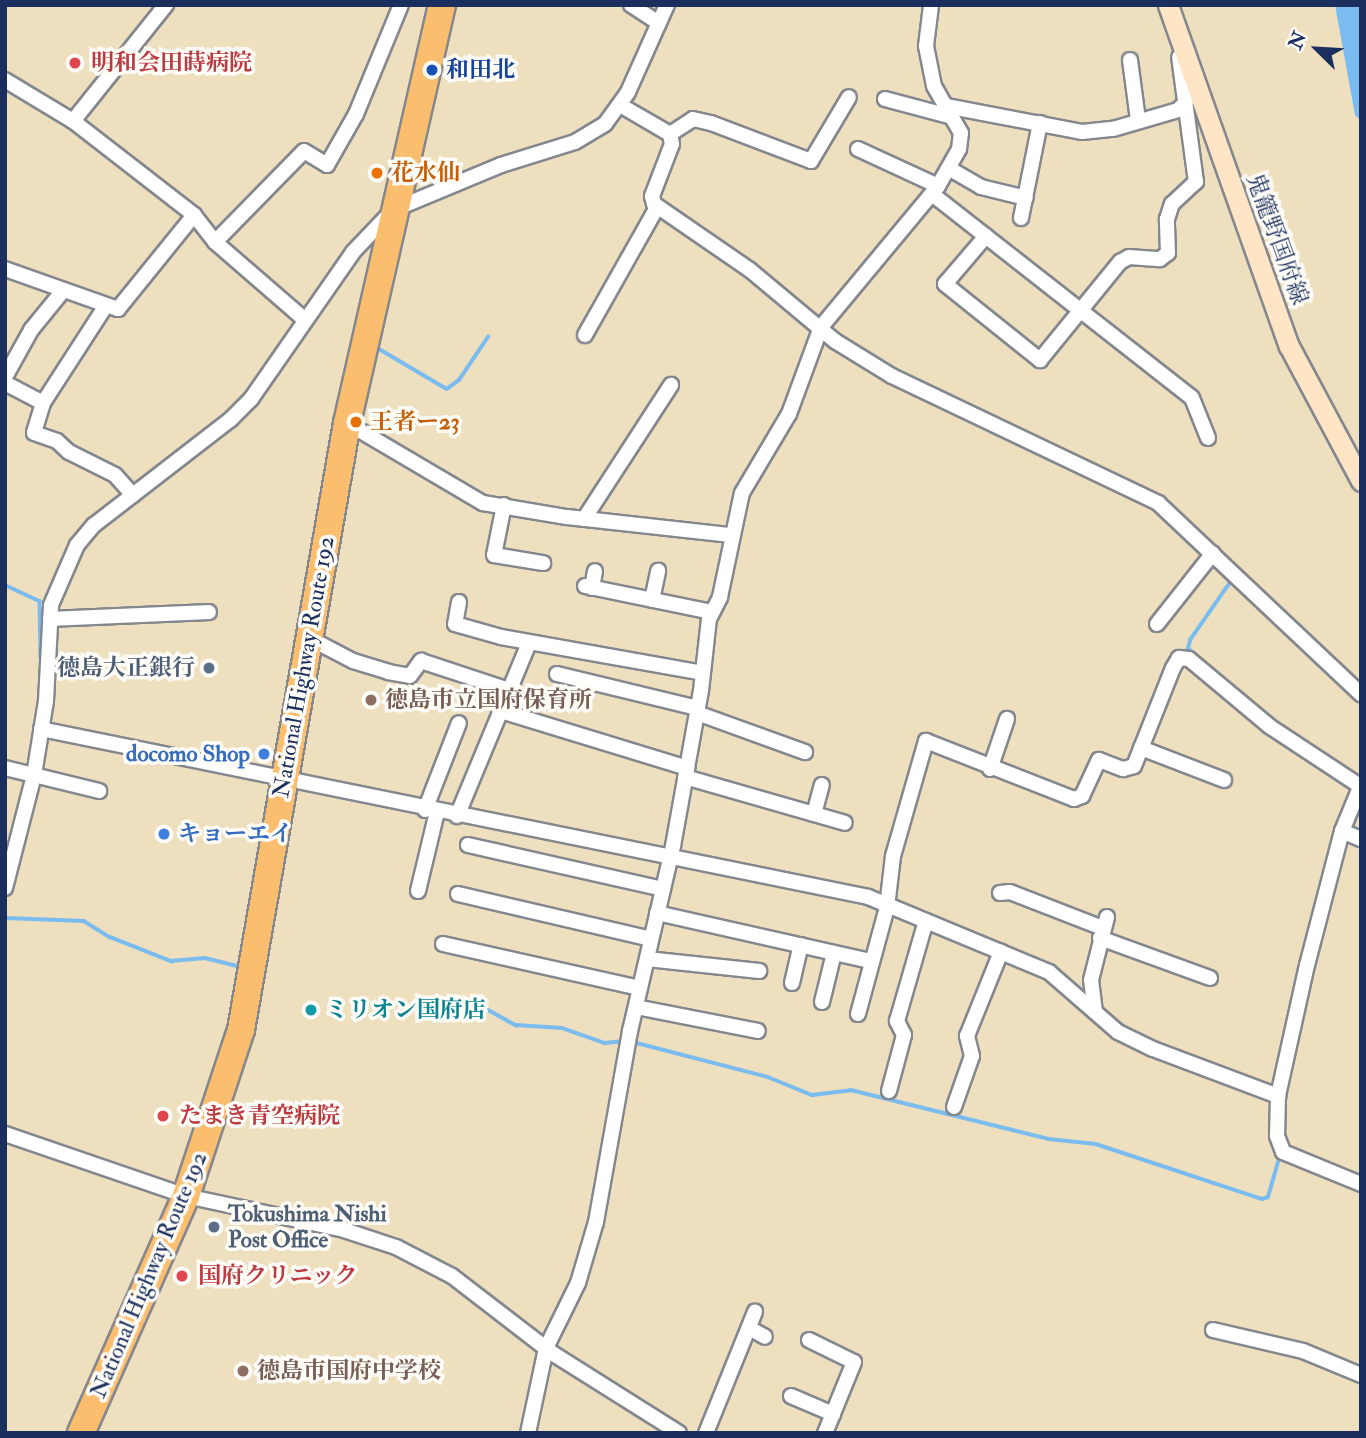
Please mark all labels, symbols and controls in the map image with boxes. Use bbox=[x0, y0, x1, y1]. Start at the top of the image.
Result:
north arrow bbox=[1282, 14, 1352, 84]
text: N bbox=[1283, 28, 1312, 53]
place label: 明和会田蒔病院 bbox=[91, 49, 252, 77]
marker: 明和会田蒔病院 bbox=[65, 53, 85, 73]
place label: 和田北 bbox=[446, 56, 515, 84]
marker: 和田北 bbox=[424, 62, 440, 78]
place label: 花水仙 bbox=[391, 159, 460, 187]
marker: 花水仙 bbox=[369, 165, 385, 181]
street label: 鬼籠野国府線 bbox=[1240, 169, 1314, 309]
place label: 王者ー23 bbox=[370, 408, 459, 436]
marker: 王者ー23 bbox=[348, 414, 364, 430]
street label: National Highway Route 192 bbox=[267, 534, 341, 800]
place label: 徳島大正銀行 bbox=[57, 654, 195, 682]
marker: 徳島大正銀行 bbox=[201, 660, 217, 676]
place label: 徳島市立国府保育所 bbox=[385, 686, 592, 714]
marker: 徳島市立国府保育所 bbox=[363, 692, 379, 708]
place label: docomo Shop bbox=[126, 740, 250, 768]
marker: docomo Shop bbox=[256, 746, 272, 762]
place label: キョーエイ bbox=[178, 820, 293, 848]
marker: キョーエイ bbox=[156, 826, 172, 842]
place label: ミリオン国府店 bbox=[325, 996, 486, 1024]
marker: ミリオン国府店 bbox=[303, 1002, 319, 1018]
place label: たまき青空病院 bbox=[179, 1102, 340, 1130]
marker: たまき青空病院 bbox=[153, 1106, 173, 1126]
street label: National Highway Route 192 bbox=[85, 1148, 213, 1402]
place label: Tokushima Nishi Post Office bbox=[228, 1200, 387, 1254]
marker: Tokushima Nishi Post Office bbox=[206, 1219, 222, 1235]
place label: 国府クリニック bbox=[198, 1262, 359, 1290]
marker: 国府クリニック bbox=[172, 1266, 192, 1286]
place label: 徳島市国府中学校 bbox=[257, 1357, 441, 1385]
marker: 徳島市国府中学校 bbox=[235, 1363, 251, 1379]

